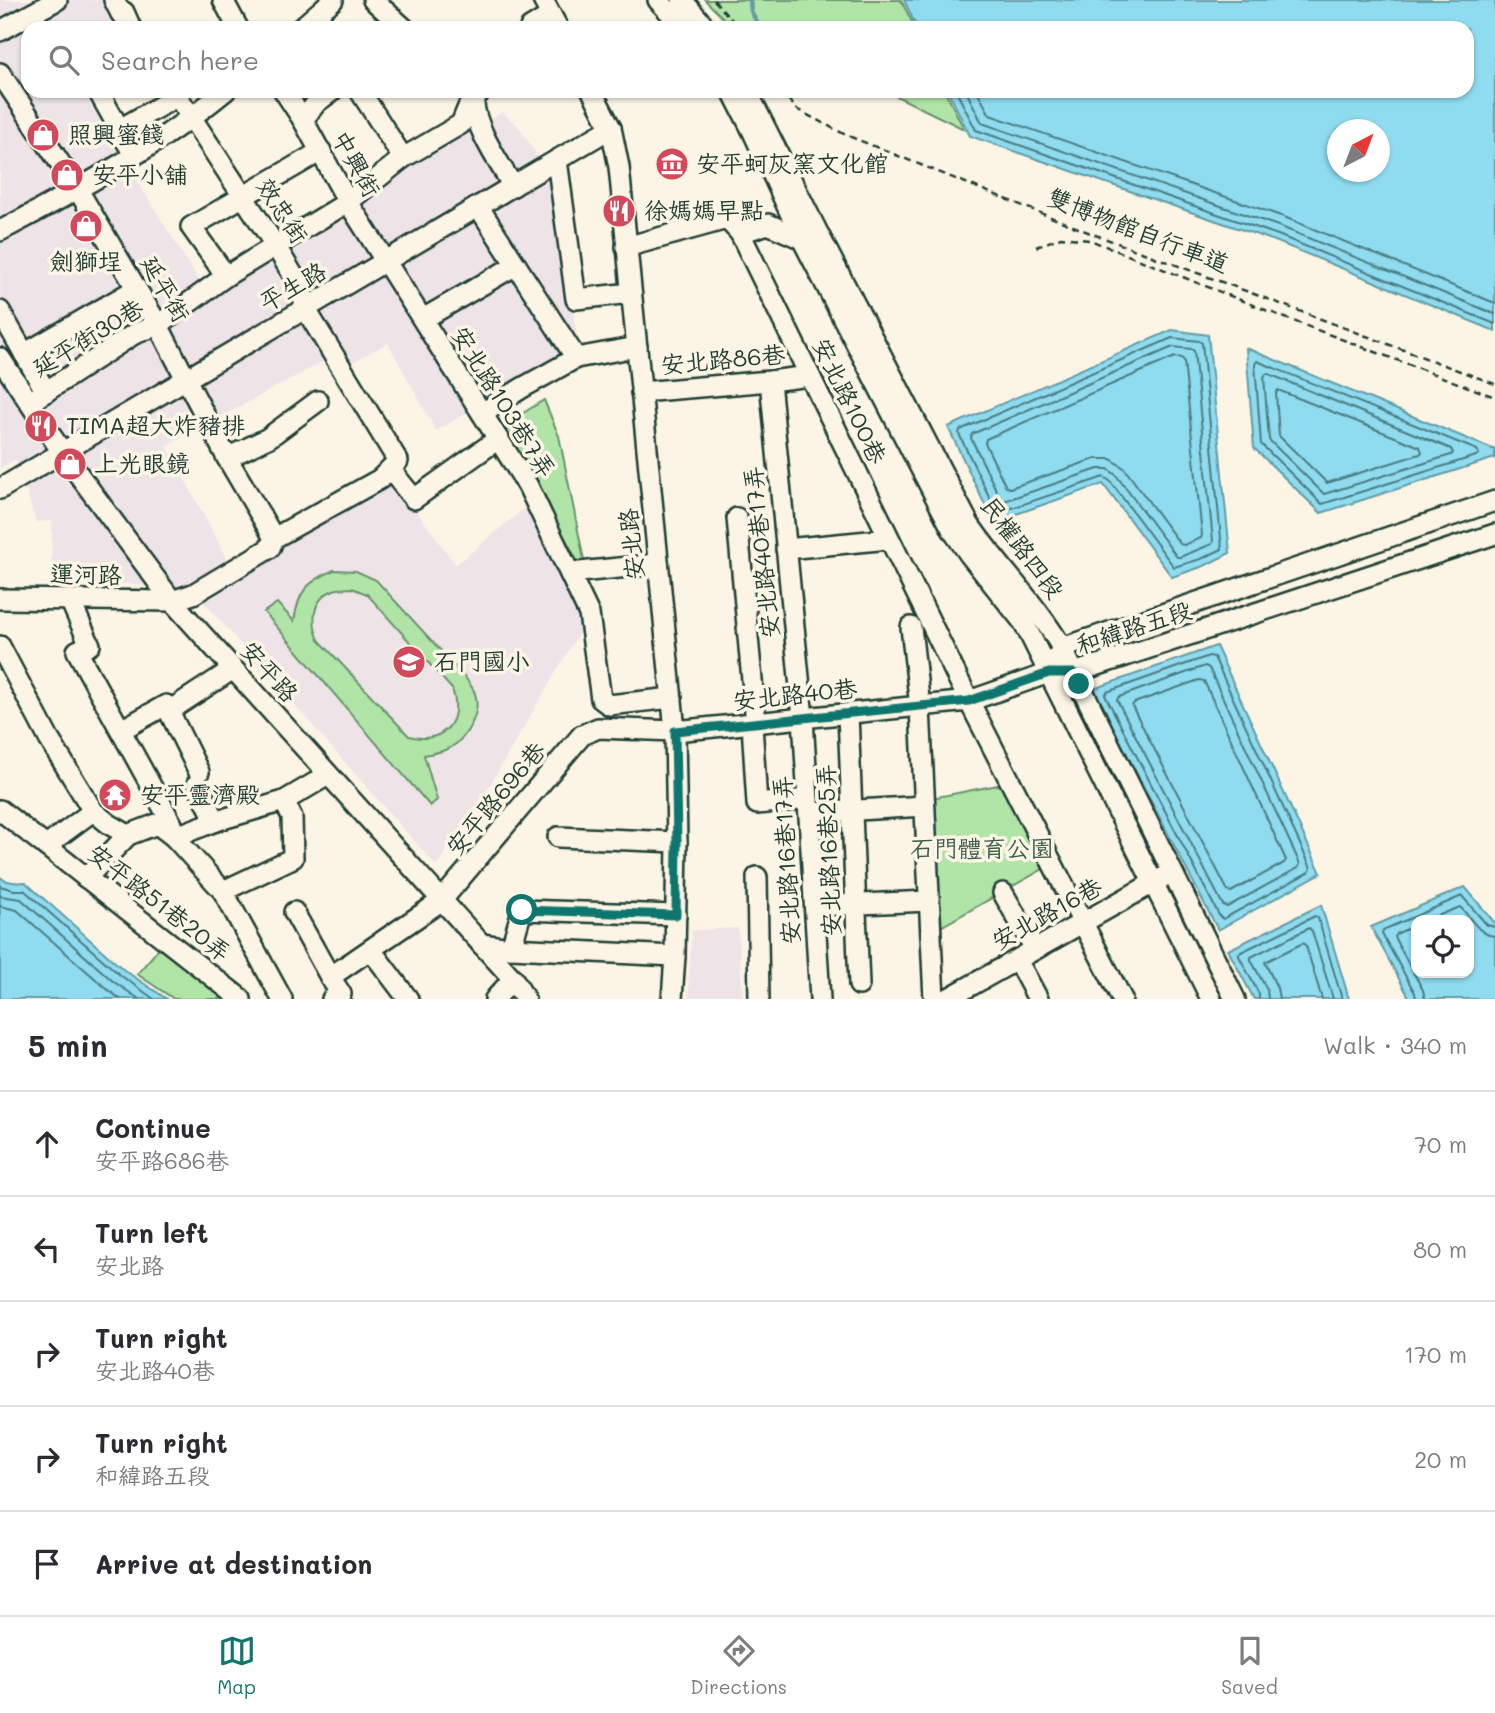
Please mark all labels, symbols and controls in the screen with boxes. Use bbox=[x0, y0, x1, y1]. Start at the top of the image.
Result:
search box bbox=[21, 21, 1474, 98]
icon: search bbox=[45, 41, 83, 79]
text: Search here bbox=[101, 43, 259, 77]
shop icon: 照興蜜餞 bbox=[24, 116, 62, 154]
place label: 照興蜜餞 bbox=[68, 118, 164, 149]
north arrow bbox=[1327, 119, 1390, 182]
street label: 中興街 bbox=[326, 124, 388, 202]
museum icon: 安平蚵灰窯文化館 bbox=[653, 145, 691, 183]
place label: 安平蚵灰窯文化館 bbox=[696, 147, 888, 178]
shop icon: 安平小舖 bbox=[48, 156, 86, 194]
place label: 安平小舖 bbox=[92, 158, 188, 189]
street label: 效忠街 bbox=[251, 172, 316, 249]
street label: 雙博物館自行車道 bbox=[1043, 181, 1234, 278]
restaurant icon: 徐媽媽早點 bbox=[600, 192, 638, 230]
place label: 徐媽媽早點 bbox=[644, 194, 764, 225]
shop icon: 劍獅埕 bbox=[67, 207, 105, 245]
place label: 劍獅埕 bbox=[50, 245, 122, 276]
street label: 延平街 bbox=[135, 249, 198, 327]
street label: 平生路 bbox=[253, 254, 331, 317]
street label: 延平街30巷 bbox=[26, 291, 149, 382]
street label: 安北路103巷7弄 bbox=[445, 320, 563, 483]
street label: 安北路100巷 bbox=[807, 332, 894, 468]
street label: 安北路86巷 bbox=[659, 338, 786, 379]
restaurant icon: TIMA超大炸豬排 bbox=[22, 407, 60, 445]
place label: TIMA超大炸豬排 bbox=[66, 409, 246, 440]
shop icon: 上光眼鏡 bbox=[51, 445, 89, 483]
place label: 上光眼鏡 bbox=[94, 447, 190, 478]
street label: 安北路40巷17弄 bbox=[736, 465, 785, 640]
street label: 民權路四段 bbox=[975, 490, 1072, 604]
street label: 安北路 bbox=[611, 507, 650, 582]
street label: 運河路 bbox=[50, 557, 122, 590]
street label: 和緯路五段 bbox=[1072, 593, 1195, 660]
street label: 安平路 bbox=[235, 634, 306, 708]
school or university icon: 石門國小 bbox=[390, 643, 428, 681]
place label: 石門國小 bbox=[434, 645, 530, 676]
route end bbox=[1063, 668, 1094, 699]
street label: 安北路40巷 bbox=[731, 672, 859, 715]
street label: 安平路696巷 bbox=[438, 735, 551, 861]
street label: 安北路16巷25弄 bbox=[809, 763, 846, 937]
street label: 安北路16巷17弄 bbox=[766, 775, 805, 945]
temple icon: 安平靈濟殿 bbox=[96, 776, 134, 814]
place label: 安平靈濟殿 bbox=[140, 778, 260, 809]
park label: 石門體育公園 bbox=[910, 832, 1054, 863]
street label: 安平路51巷20弄 bbox=[82, 836, 238, 967]
street label: 安北路16巷 bbox=[986, 870, 1107, 956]
route start bbox=[506, 894, 537, 925]
map controls bbox=[1411, 915, 1474, 978]
button: locate bbox=[1411, 915, 1474, 978]
text: 5 min bbox=[28, 1025, 108, 1065]
text: Walk · 340 m bbox=[1323, 1030, 1467, 1060]
text: Continue bbox=[95, 1111, 211, 1145]
icon: ahead bbox=[28, 1125, 66, 1163]
text: 70 m bbox=[1414, 1129, 1467, 1159]
text: 安平路686巷 bbox=[95, 1145, 229, 1175]
text: Turn left bbox=[95, 1216, 208, 1250]
icon: left bbox=[28, 1230, 66, 1268]
text: 80 m bbox=[1413, 1234, 1467, 1264]
text: 安北路 bbox=[95, 1250, 164, 1280]
text: Turn right bbox=[95, 1321, 228, 1355]
icon: right bbox=[28, 1335, 66, 1373]
text: 170 m bbox=[1404, 1339, 1467, 1369]
text: 安北路40巷 bbox=[95, 1355, 215, 1385]
text: Turn right bbox=[95, 1426, 228, 1460]
icon: right bbox=[28, 1440, 66, 1478]
text: 20 m bbox=[1414, 1444, 1467, 1474]
text: 和緯路五段 bbox=[95, 1460, 210, 1490]
icon: arrive bbox=[28, 1545, 66, 1583]
text: Arrive at destination bbox=[95, 1547, 372, 1581]
tab: Map bbox=[217, 1632, 256, 1699]
tab: Directions bbox=[690, 1632, 787, 1699]
tab: Saved bbox=[1221, 1632, 1278, 1699]

